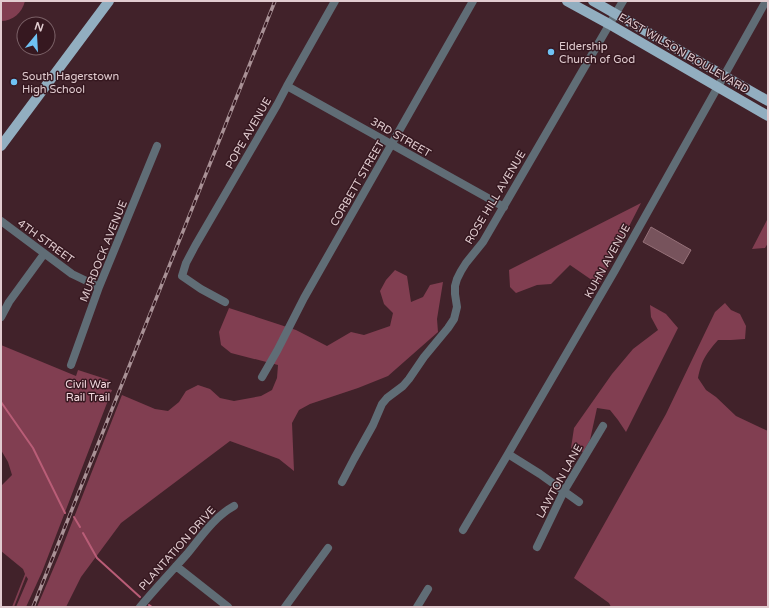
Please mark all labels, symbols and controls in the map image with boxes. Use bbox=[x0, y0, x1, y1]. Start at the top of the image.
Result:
street label: EAST WILSON BOULEVARD bbox=[616, 11, 751, 96]
north arrow bbox=[16, 16, 56, 56]
text: N bbox=[33, 19, 45, 35]
place label: Eldership Church of God bbox=[559, 40, 635, 66]
marker: Eldership Church of God bbox=[546, 47, 556, 57]
place label: South Hagerstown High School bbox=[22, 70, 119, 96]
marker: South Hagerstown High School bbox=[9, 77, 19, 87]
street label: POPE AVENUE bbox=[223, 95, 274, 171]
street label: 3RD STREET bbox=[368, 115, 433, 160]
street label: CORBETT STREET bbox=[328, 138, 387, 228]
street label: ROSE HILL AVENUE bbox=[462, 148, 529, 246]
street label: MURDOCK AVENUE bbox=[77, 198, 130, 304]
street label: 4TH STREET bbox=[15, 217, 77, 266]
street label: KUHN AVENUE bbox=[582, 222, 633, 300]
park label: Civil War Rail Trail bbox=[65, 378, 112, 404]
street label: LAWTON LANE bbox=[534, 442, 585, 521]
street label: PLANTATION DRIVE bbox=[136, 504, 218, 593]

